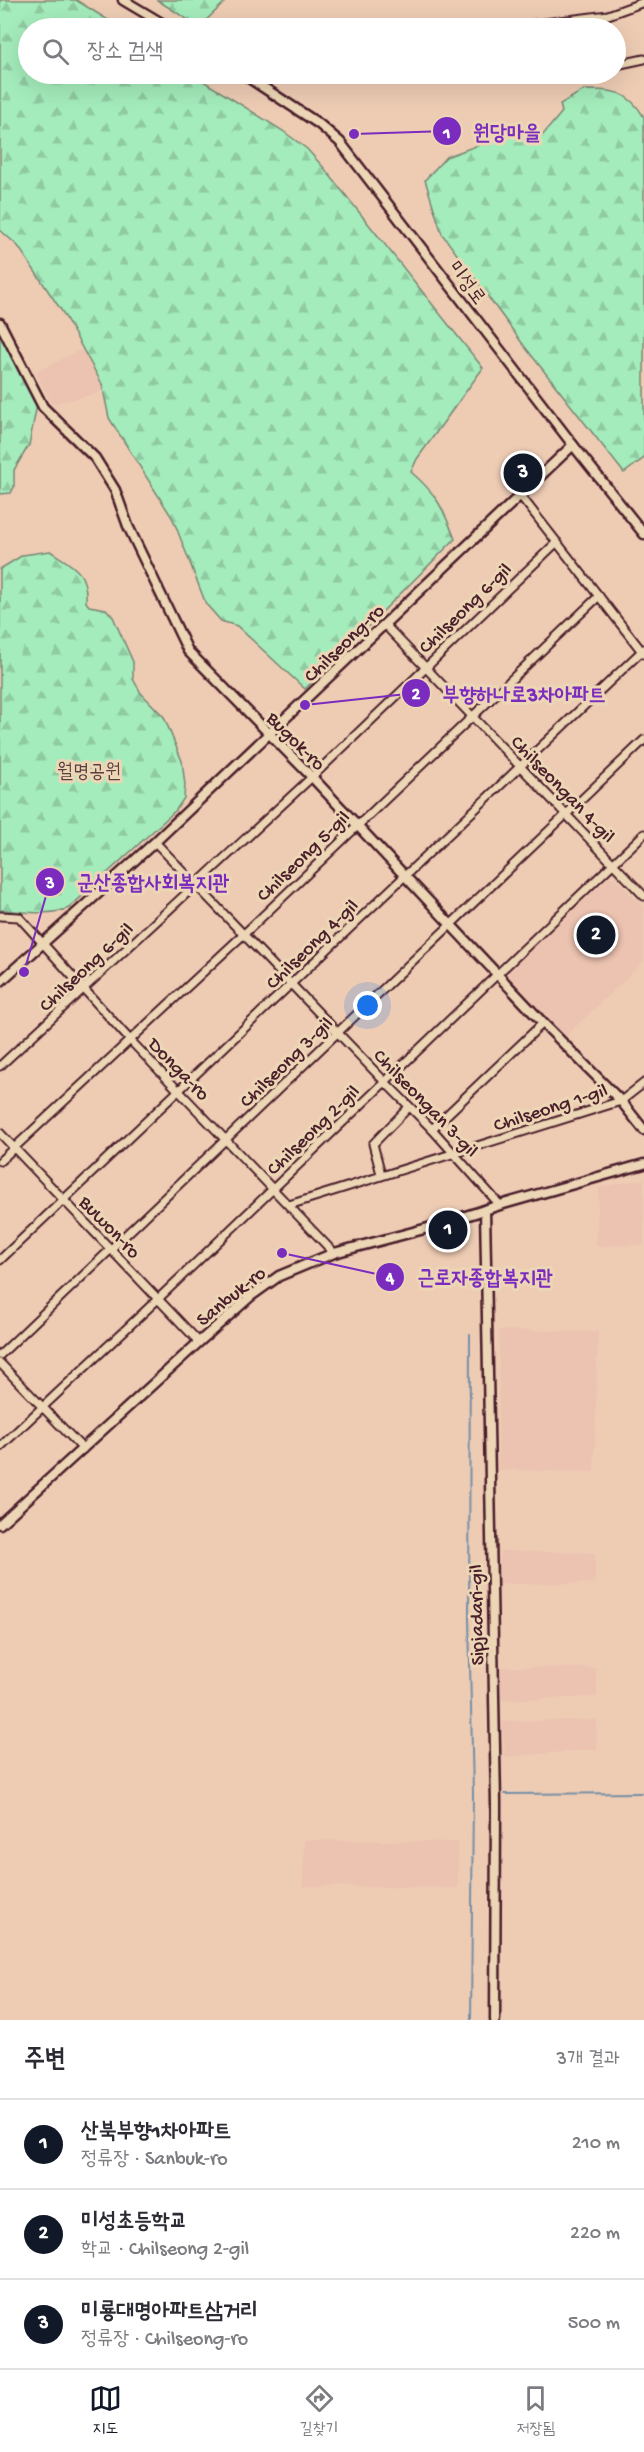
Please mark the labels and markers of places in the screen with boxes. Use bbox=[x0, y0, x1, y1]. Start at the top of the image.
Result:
callout: 원당마을 bbox=[432, 112, 553, 151]
pin: 3 bbox=[504, 450, 542, 496]
callout: 부향하나로3차아파트 bbox=[401, 674, 618, 713]
callout: 군산종합사회복지관 bbox=[35, 862, 241, 901]
pin: 2 bbox=[576, 912, 616, 958]
pin: 1 bbox=[428, 1208, 468, 1252]
callout: 근로자종합복지관 bbox=[375, 1257, 565, 1296]

